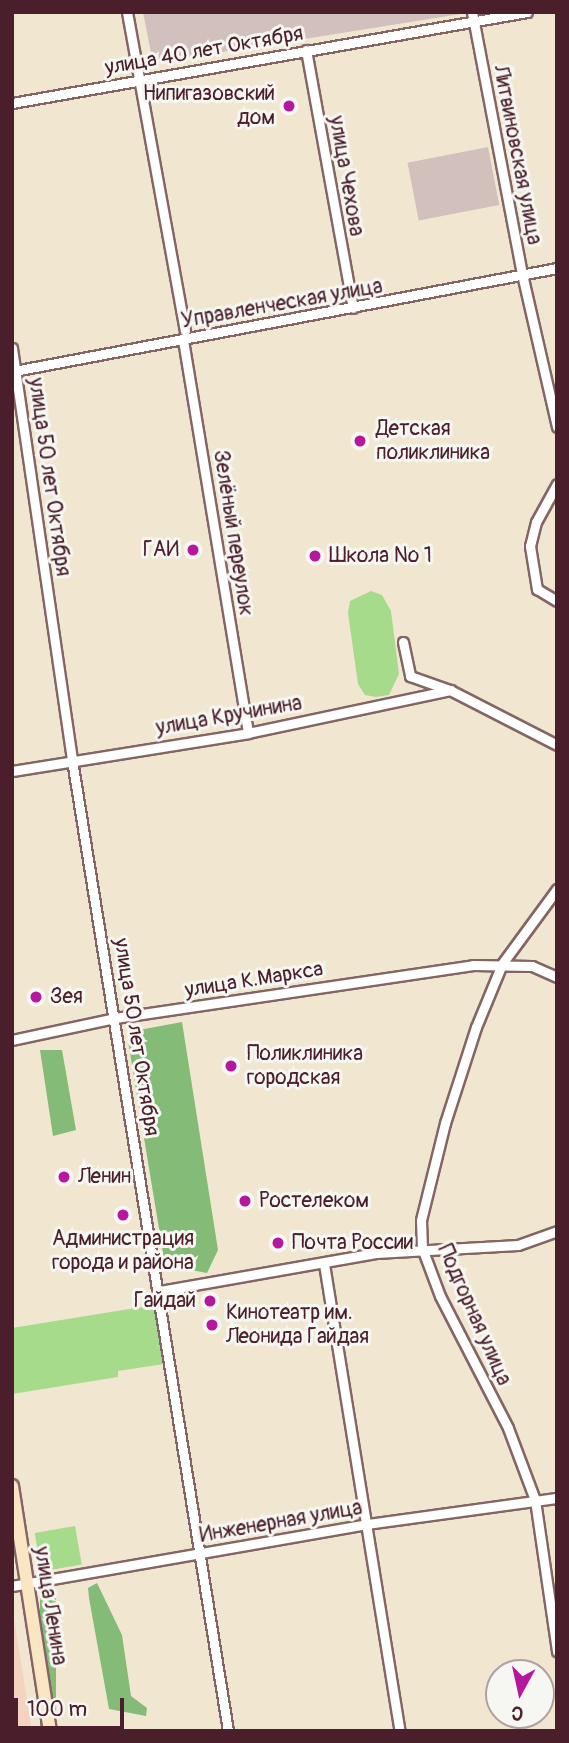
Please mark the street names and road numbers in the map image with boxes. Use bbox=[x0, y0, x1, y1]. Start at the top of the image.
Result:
street label: улица 40 лет Октября bbox=[103, 21, 305, 81]
street label: Литвиновская улица bbox=[487, 63, 547, 247]
street label: улица Чехова bbox=[323, 114, 369, 238]
street label: Управленческая улица bbox=[179, 274, 385, 334]
street label: улица 50 лет Октября bbox=[23, 376, 75, 578]
street label: Зелёный переулок bbox=[207, 448, 259, 618]
street label: улица Кручинина bbox=[154, 691, 304, 741]
street label: улица 50 лет Октября bbox=[108, 936, 164, 1138]
street label: улица К.Маркса bbox=[183, 957, 325, 1003]
street label: Подгорная улица bbox=[432, 1241, 516, 1389]
street label: Инженерная улица bbox=[198, 1495, 364, 1549]
street label: улица Ленина bbox=[28, 1545, 72, 1667]

